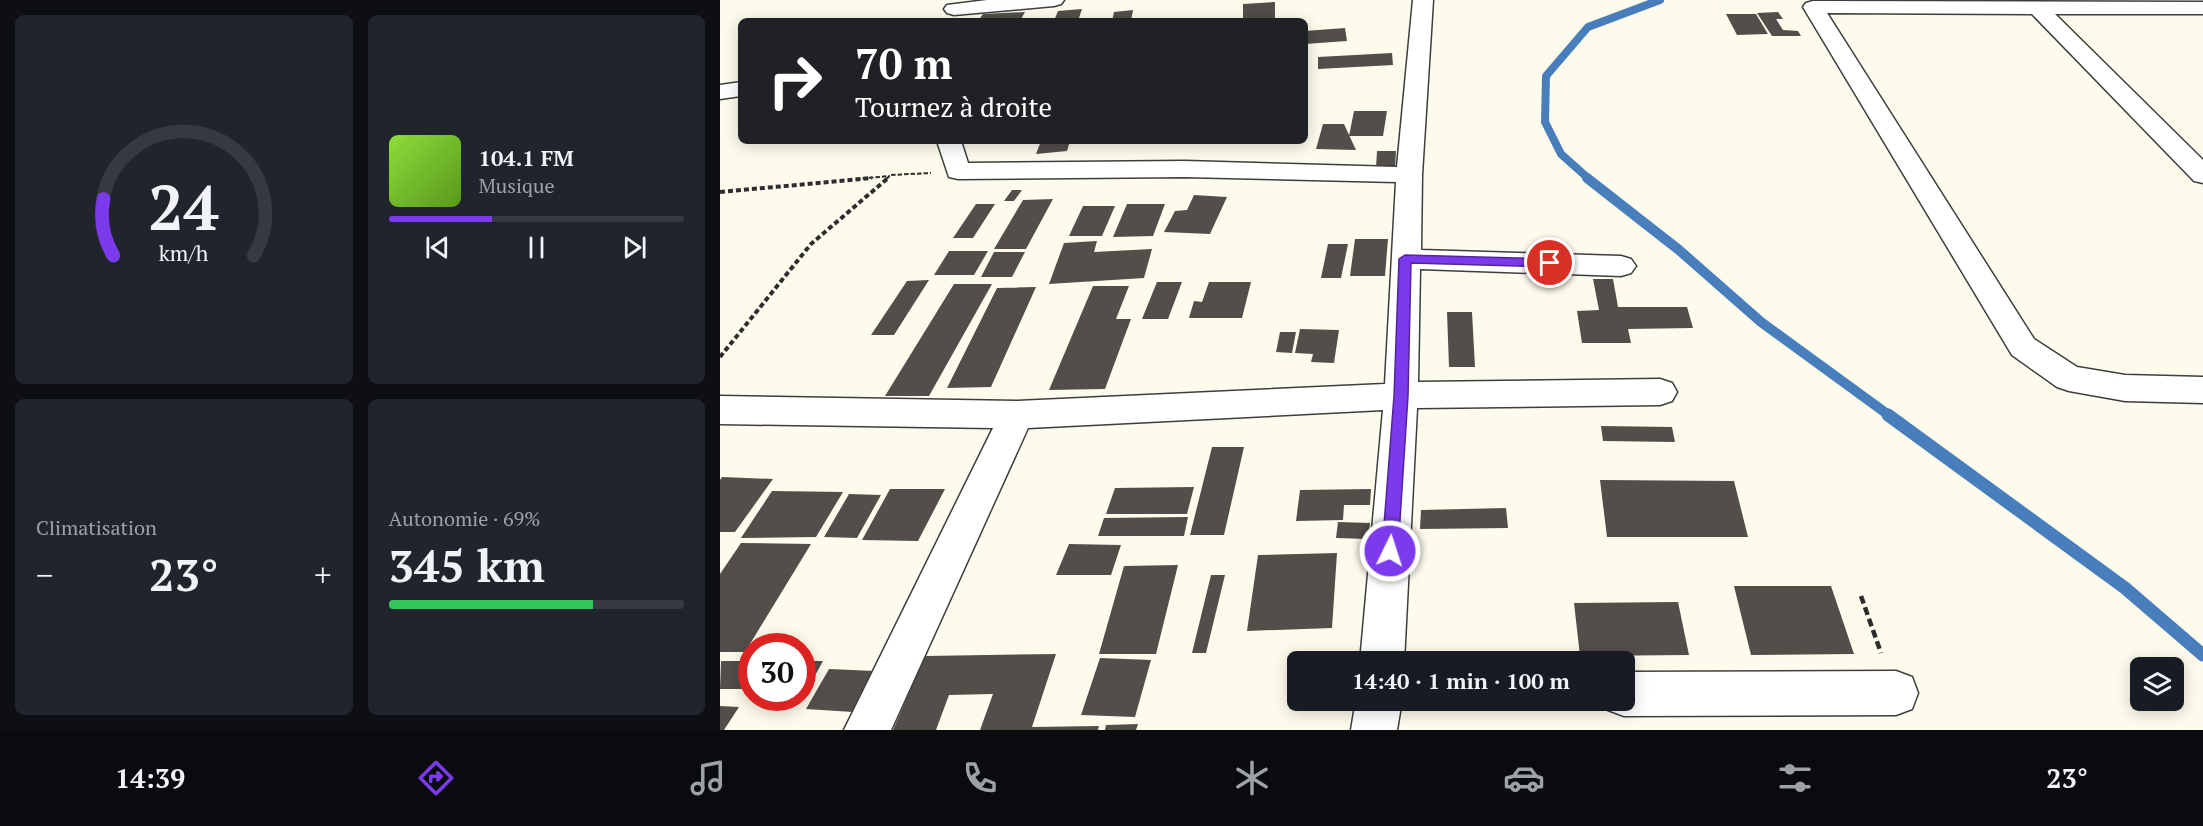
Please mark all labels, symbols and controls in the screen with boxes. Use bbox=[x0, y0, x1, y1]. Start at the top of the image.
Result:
text: 70 m bbox=[855, 35, 953, 91]
icon: right bbox=[756, 42, 834, 120]
text: Tournez à droite bbox=[855, 89, 1052, 125]
text: 104.1 FM bbox=[479, 143, 574, 172]
text: 24 bbox=[148, 166, 219, 249]
text: Musique bbox=[479, 172, 555, 199]
icon: previous bbox=[421, 231, 454, 264]
icon: pause bbox=[520, 231, 553, 264]
icon: next bbox=[618, 231, 651, 264]
pin bbox=[1524, 237, 1575, 288]
text: km/h bbox=[159, 240, 209, 268]
icon: arrive bbox=[1533, 246, 1566, 279]
text: Autonomie · 69% bbox=[389, 505, 540, 532]
text: Climatisation bbox=[36, 514, 157, 541]
position arrow bbox=[1358, 519, 1422, 583]
text: 345 km bbox=[389, 535, 545, 595]
text: 23° bbox=[149, 544, 218, 604]
text: − bbox=[36, 553, 54, 596]
text: + bbox=[314, 553, 332, 596]
speed limit sign: 30 bbox=[738, 633, 816, 711]
map controls bbox=[2130, 657, 2184, 711]
button: layers bbox=[2130, 657, 2184, 711]
text: 14:40 · 1 min · 100 m bbox=[1352, 666, 1570, 695]
icon: directions bbox=[415, 757, 457, 799]
icon: music bbox=[687, 757, 729, 799]
icon: phone bbox=[959, 757, 1001, 799]
icon: climate bbox=[1231, 757, 1273, 799]
icon: car bbox=[1503, 757, 1545, 799]
icon: filters bbox=[1774, 757, 1816, 799]
text: 14:39 bbox=[115, 760, 185, 796]
text: 23° bbox=[2046, 760, 2088, 796]

